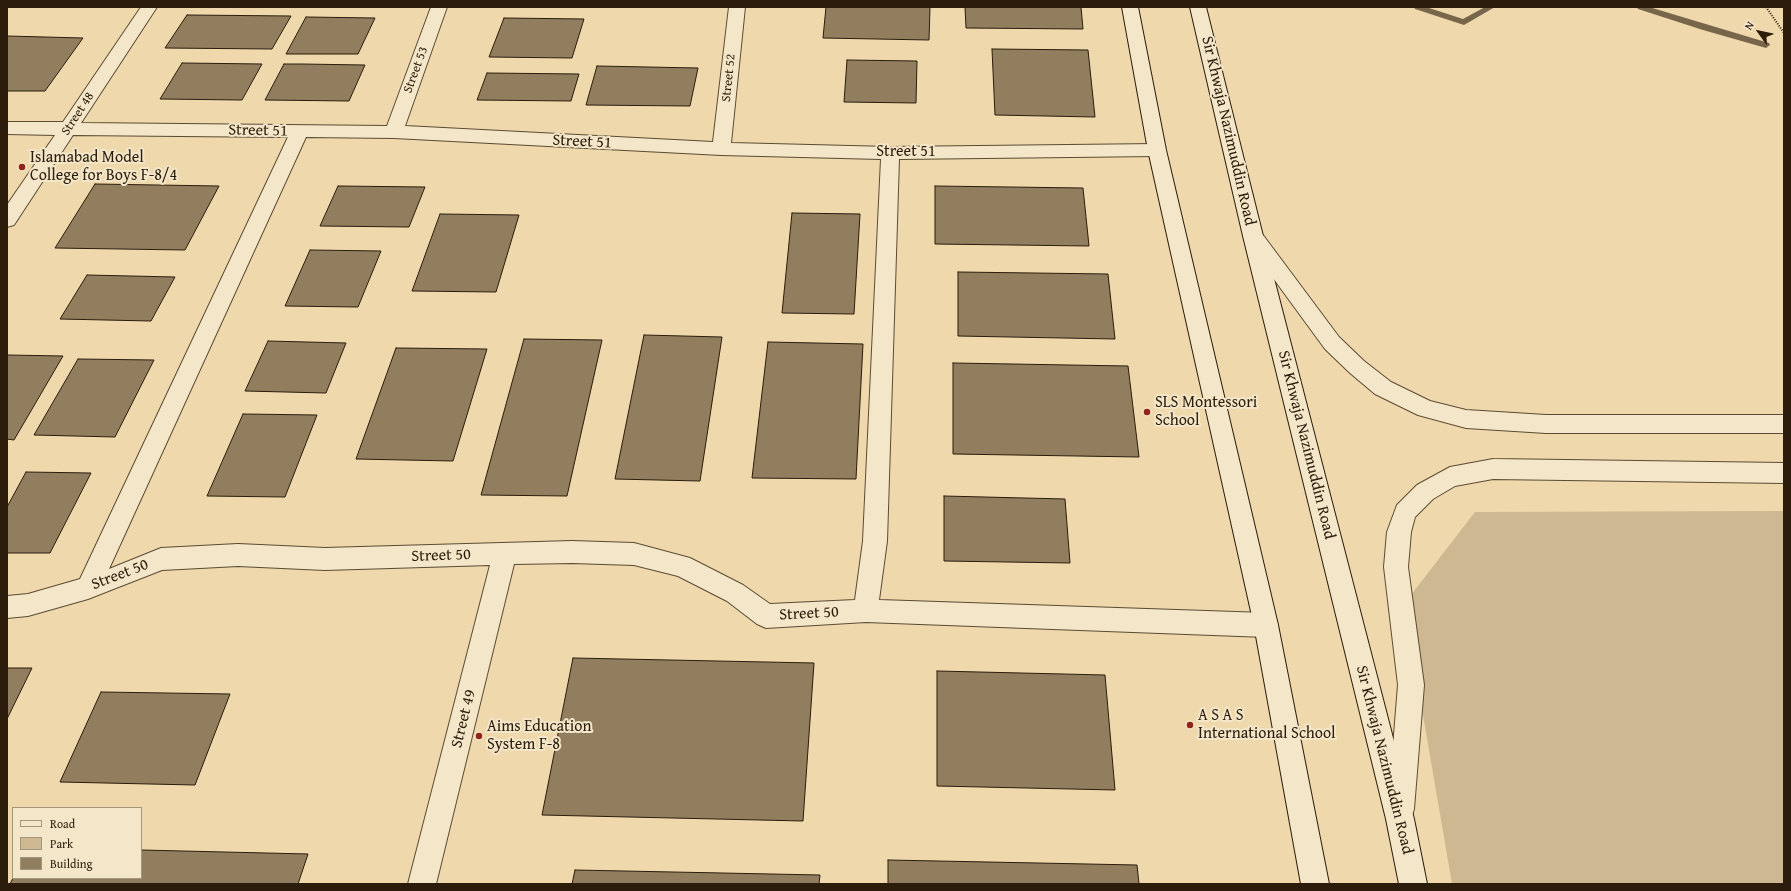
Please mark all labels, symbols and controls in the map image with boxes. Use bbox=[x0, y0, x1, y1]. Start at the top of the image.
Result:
north arrow bbox=[1739, 12, 1779, 52]
text: N bbox=[1740, 18, 1758, 33]
street label: Sir Khwaja Nazimuddin Road bbox=[1197, 34, 1259, 228]
street label: Street 53 bbox=[400, 45, 432, 95]
street label: Street 52 bbox=[719, 53, 739, 103]
street label: Street 48 bbox=[58, 90, 98, 138]
street label: Street 51 bbox=[228, 121, 288, 141]
street label: Street 51 bbox=[552, 131, 612, 153]
street label: Street 51 bbox=[876, 142, 936, 162]
place label: Islamabad Model College for Boys F-8/4 bbox=[30, 148, 177, 186]
marker: Islamabad Model College for Boys F-8/4 bbox=[17, 162, 27, 172]
street label: Sir Khwaja Nazimuddin Road bbox=[1273, 349, 1339, 541]
place label: SLS Montessori School bbox=[1155, 393, 1257, 431]
marker: SLS Montessori School bbox=[1142, 407, 1152, 417]
street label: Street 50 bbox=[411, 545, 471, 567]
street label: Street 50 bbox=[89, 555, 151, 595]
street label: Street 50 bbox=[779, 603, 839, 625]
street label: Sir Khwaja Nazimuddin Road bbox=[1351, 664, 1417, 856]
street label: Street 49 bbox=[447, 688, 481, 750]
place label: A S A S International School bbox=[1198, 706, 1336, 744]
place label: Aims Education System F-8 bbox=[487, 717, 591, 755]
marker: A S A S International School bbox=[1185, 720, 1195, 730]
marker: Aims Education System F-8 bbox=[474, 731, 484, 741]
legend bbox=[12, 807, 142, 879]
text: Road bbox=[50, 815, 75, 832]
text: Park bbox=[50, 835, 73, 852]
text: Building bbox=[50, 855, 93, 872]

